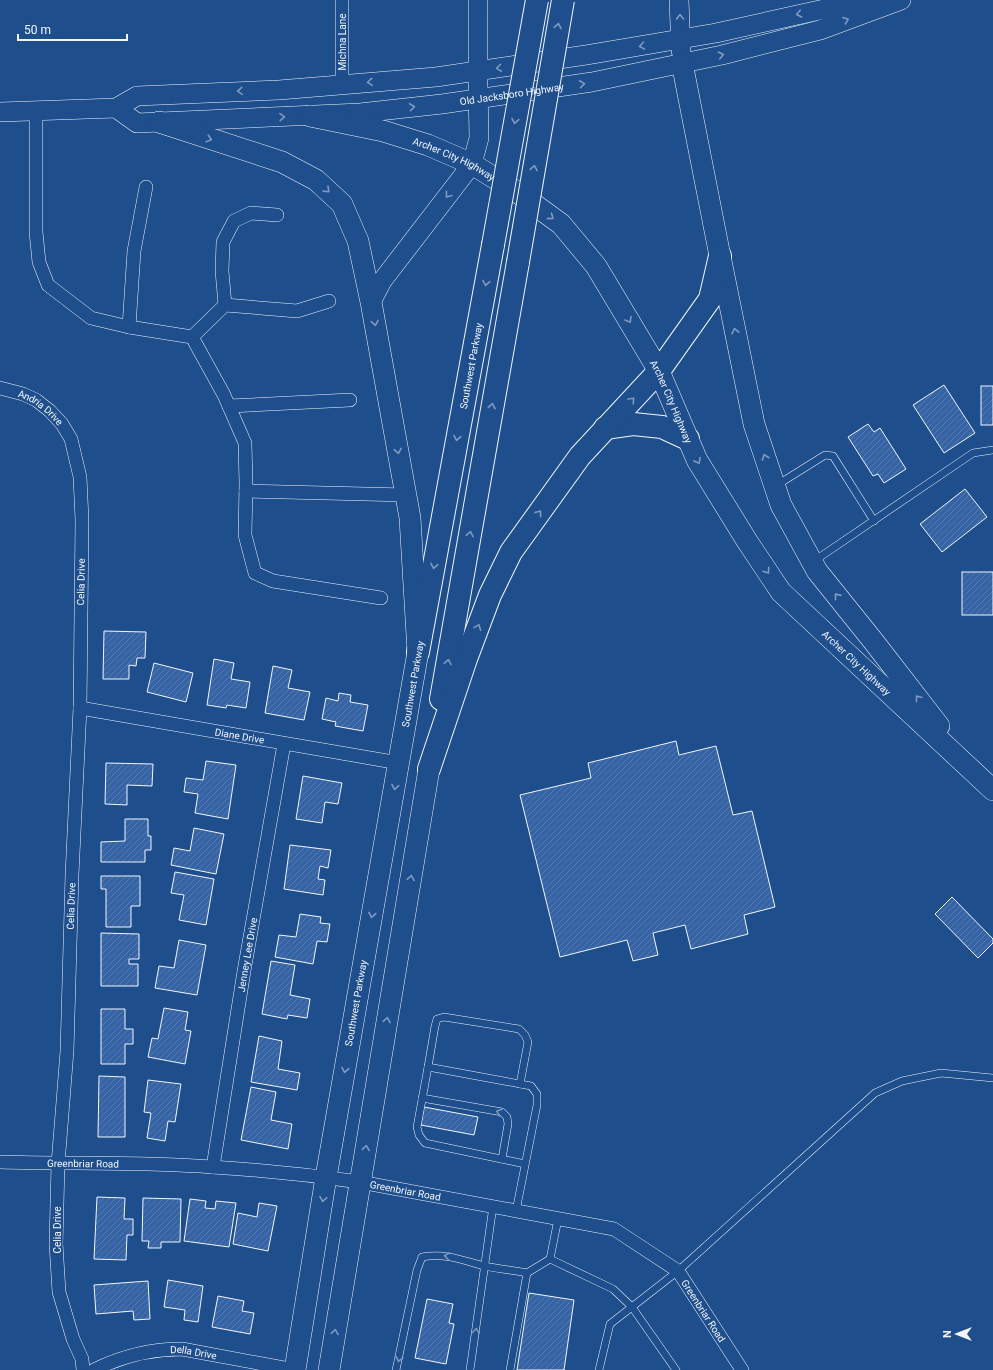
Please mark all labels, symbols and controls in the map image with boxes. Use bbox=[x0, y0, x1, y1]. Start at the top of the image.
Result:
one-way arrow bbox=[796, 9, 802, 17]
street label: Michna Lane bbox=[337, 14, 348, 71]
one-way arrow bbox=[675, 14, 684, 20]
scale bar bbox=[18, 16, 127, 42]
one-way arrow bbox=[842, 17, 849, 25]
text: 50 m bbox=[24, 23, 51, 37]
one-way arrow bbox=[553, 23, 562, 29]
one-way arrow bbox=[638, 41, 645, 49]
one-way arrow bbox=[717, 51, 724, 59]
one-way arrow bbox=[496, 63, 502, 72]
one-way arrow bbox=[367, 78, 373, 87]
one-way arrow bbox=[579, 80, 585, 89]
street label: Old Jacksboro Highway bbox=[459, 81, 565, 107]
one-way arrow bbox=[237, 87, 243, 96]
one-way arrow bbox=[409, 103, 415, 112]
one-way arrow bbox=[279, 113, 285, 122]
one-way arrow bbox=[512, 118, 520, 124]
one-way arrow bbox=[206, 134, 213, 143]
street label: Archer City Highway bbox=[412, 135, 497, 183]
one-way arrow bbox=[529, 165, 538, 171]
one-way arrow bbox=[322, 186, 330, 193]
one-way arrow bbox=[446, 190, 453, 197]
one-way arrow bbox=[546, 212, 553, 219]
one-way arrow bbox=[482, 280, 491, 286]
one-way arrow bbox=[624, 316, 631, 323]
one-way arrow bbox=[370, 320, 378, 326]
street label: Southwest Parkway bbox=[457, 322, 484, 410]
one-way arrow bbox=[732, 328, 740, 334]
street label: Archer City Highway bbox=[648, 358, 695, 445]
street label: Andria Drive bbox=[17, 387, 66, 427]
one-way arrow bbox=[627, 397, 635, 405]
one-way arrow bbox=[488, 403, 496, 409]
one-way arrow bbox=[454, 435, 462, 441]
one-way arrow bbox=[393, 448, 402, 454]
one-way arrow bbox=[762, 454, 770, 461]
one-way arrow bbox=[693, 457, 701, 464]
one-way arrow bbox=[534, 510, 541, 517]
one-way arrow bbox=[465, 531, 474, 537]
street label: Celia Drive bbox=[75, 558, 87, 606]
one-way arrow bbox=[430, 563, 439, 569]
one-way arrow bbox=[763, 567, 770, 574]
one-way arrow bbox=[835, 594, 842, 601]
one-way arrow bbox=[474, 623, 482, 630]
street label: Archer City Highway bbox=[820, 628, 893, 698]
street label: Southwest Parkway bbox=[400, 640, 426, 728]
one-way arrow bbox=[443, 659, 451, 665]
one-way arrow bbox=[915, 696, 922, 703]
street label: Diane Drive bbox=[214, 726, 265, 745]
one-way arrow bbox=[391, 784, 400, 790]
one-way arrow bbox=[406, 875, 415, 881]
street label: Celia Drive bbox=[65, 882, 77, 930]
one-way arrow bbox=[368, 912, 377, 918]
street label: Jenney Lee Drive bbox=[235, 917, 259, 993]
street label: Southwest Parkway bbox=[343, 959, 369, 1047]
one-way arrow bbox=[382, 1017, 391, 1023]
one-way arrow bbox=[341, 1067, 349, 1074]
one-way arrow bbox=[495, 1108, 502, 1117]
one-way arrow bbox=[361, 1145, 370, 1151]
street label: Greenbriar Road bbox=[47, 1157, 119, 1169]
street label: Greenbriar Road bbox=[369, 1178, 442, 1202]
one-way arrow bbox=[319, 1195, 328, 1202]
street label: Celia Drive bbox=[52, 1206, 63, 1254]
one-way arrow bbox=[444, 1252, 450, 1261]
street label: Greenbriar Road bbox=[679, 1277, 728, 1344]
north arrow bbox=[937, 1314, 977, 1354]
one-way arrow bbox=[330, 1328, 339, 1335]
one-way arrow bbox=[471, 1328, 480, 1334]
text: N bbox=[941, 1330, 954, 1338]
street label: Della Drive bbox=[170, 1343, 218, 1361]
one-way arrow bbox=[395, 1356, 403, 1362]

